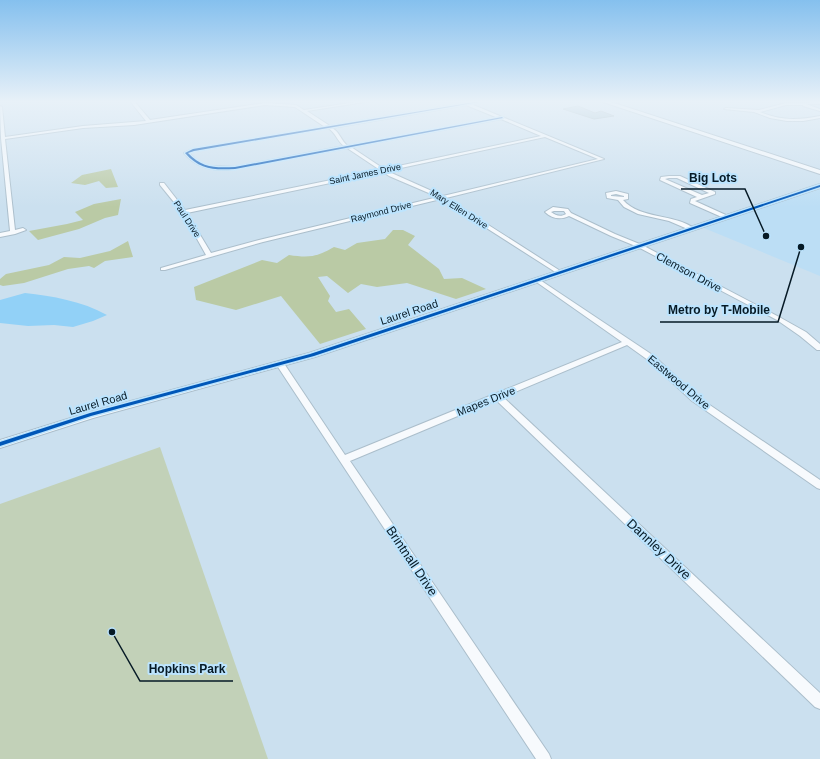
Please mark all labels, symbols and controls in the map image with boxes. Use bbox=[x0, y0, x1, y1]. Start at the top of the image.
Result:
street label: Saint James Drive bbox=[328, 162, 402, 186]
callout: Big Lots bbox=[681, 165, 745, 189]
text: Big Lots bbox=[689, 171, 737, 185]
street label: Mary Ellen Drive bbox=[428, 187, 490, 231]
street label: Paul Drive bbox=[172, 199, 202, 239]
street label: Raymond Drive bbox=[350, 200, 412, 224]
street label: Clemson Drive bbox=[654, 250, 724, 294]
street label: Laurel Road bbox=[379, 297, 439, 327]
callout: Metro by T-Mobile bbox=[660, 298, 778, 322]
text: Metro by T-Mobile bbox=[668, 303, 770, 317]
street label: Eastwood Drive bbox=[646, 353, 712, 411]
street label: Mapes Drive bbox=[455, 384, 517, 418]
street label: Laurel Road bbox=[68, 389, 128, 417]
street label: Dannley Drive bbox=[624, 516, 694, 582]
street label: Brintnall Drive bbox=[383, 523, 441, 599]
callout: Hopkins Park bbox=[140, 657, 233, 681]
text: Hopkins Park bbox=[149, 662, 226, 676]

